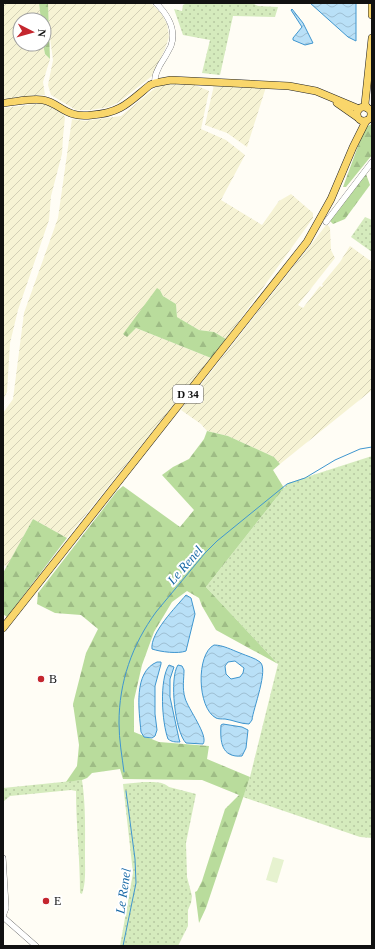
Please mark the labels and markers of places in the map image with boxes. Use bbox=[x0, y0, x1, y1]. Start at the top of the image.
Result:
place label: B bbox=[49, 672, 57, 686]
marker: B bbox=[36, 674, 46, 684]
place label: E bbox=[54, 894, 61, 908]
marker: E bbox=[41, 896, 51, 906]

